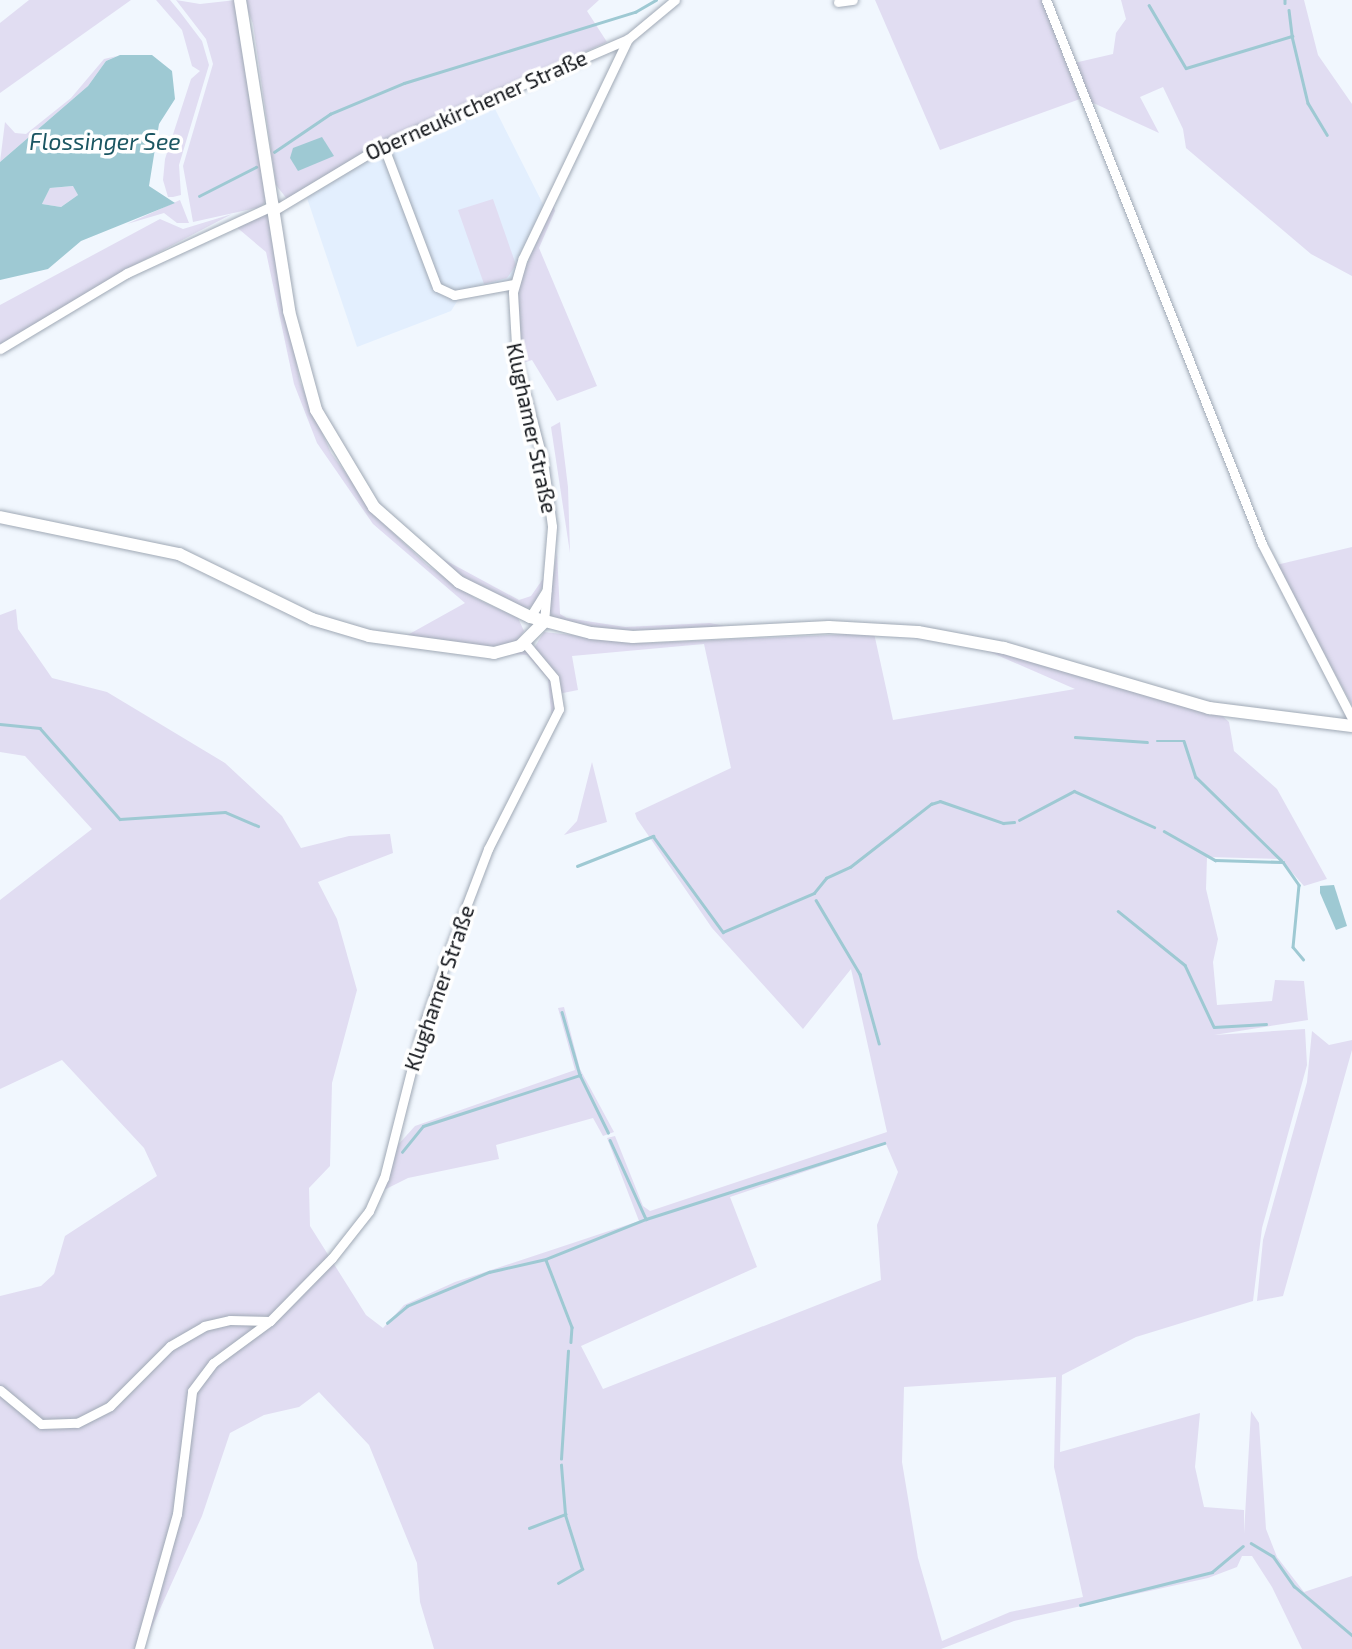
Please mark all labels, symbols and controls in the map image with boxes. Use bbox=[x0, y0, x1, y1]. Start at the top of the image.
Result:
street label: Oberneukirchener Straße bbox=[361, 45, 591, 165]
water label: Flossinger See bbox=[29, 127, 181, 155]
street label: Klughamer Straße bbox=[502, 340, 562, 516]
street label: Klughamer Straße bbox=[399, 902, 479, 1074]

